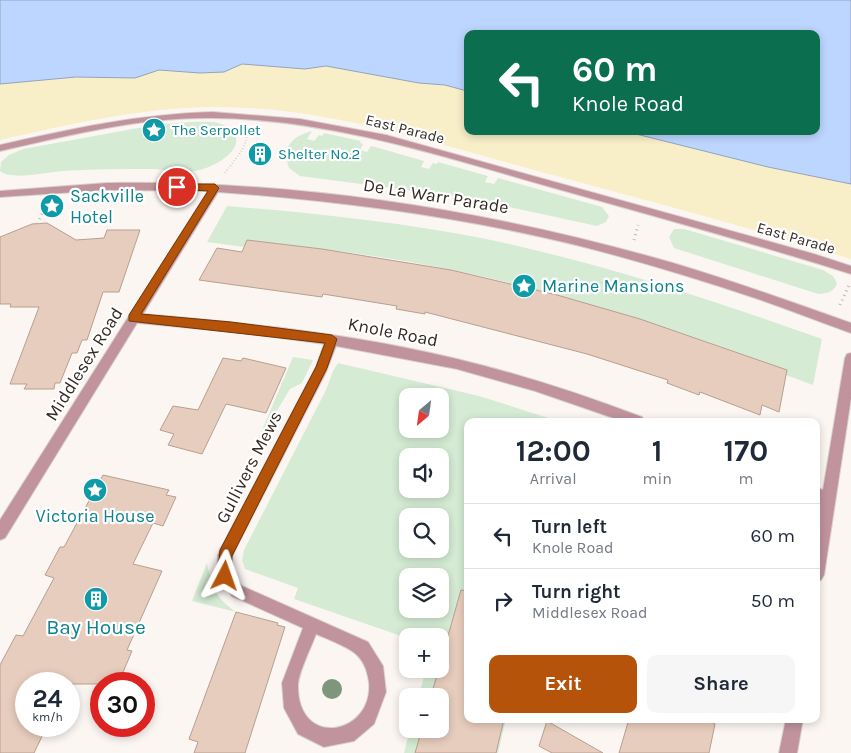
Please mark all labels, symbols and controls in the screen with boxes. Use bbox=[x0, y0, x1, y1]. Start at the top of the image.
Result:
text: 60 m bbox=[572, 49, 657, 90]
icon: left bbox=[489, 50, 554, 115]
text: Knole Road bbox=[572, 91, 684, 117]
street label: East Parade bbox=[364, 111, 446, 147]
place icon: The Serpollet bbox=[141, 117, 167, 143]
place label: The Serpollet bbox=[172, 121, 261, 139]
building icon: Shelter No.2 bbox=[247, 141, 273, 167]
place label: Shelter No.2 bbox=[278, 145, 360, 163]
pin bbox=[156, 166, 198, 208]
icon: arrive bbox=[163, 173, 191, 201]
street label: De La Warr Parade bbox=[362, 174, 510, 218]
place label: Sackville Hotel bbox=[70, 185, 144, 228]
place icon: Sackville Hotel bbox=[39, 193, 65, 219]
street label: East Parade bbox=[755, 218, 837, 258]
place icon: Marine Mansions bbox=[511, 273, 537, 299]
place label: Marine Mansions bbox=[542, 275, 684, 297]
street label: Middlesex Road bbox=[40, 303, 128, 425]
street label: Knole Road bbox=[346, 312, 440, 352]
north arrow bbox=[399, 388, 449, 438]
map controls bbox=[399, 388, 449, 738]
street label: Gullivers Mews bbox=[211, 407, 287, 527]
text: 12:00 bbox=[516, 433, 591, 469]
text: 1 bbox=[652, 433, 662, 469]
text: 170 bbox=[724, 433, 768, 469]
button: sound bbox=[399, 448, 449, 498]
text: Arrival bbox=[530, 469, 577, 488]
text: min bbox=[642, 469, 672, 488]
text: m bbox=[738, 469, 753, 488]
place icon: Victoria House bbox=[82, 477, 108, 503]
place label: Victoria House bbox=[36, 505, 154, 527]
button: search bbox=[399, 508, 449, 558]
text: Turn left bbox=[532, 516, 607, 538]
icon: left bbox=[489, 522, 517, 550]
text: 60 m bbox=[751, 525, 795, 547]
text: Knole Road bbox=[532, 538, 613, 557]
position arrow bbox=[198, 549, 250, 601]
button: layers bbox=[399, 568, 449, 618]
text: Turn right bbox=[532, 581, 621, 603]
building icon: Bay House bbox=[83, 586, 109, 612]
icon: right bbox=[489, 587, 517, 615]
text: 50 m bbox=[751, 590, 795, 612]
text: Middlesex Road bbox=[532, 603, 647, 622]
place label: Bay House bbox=[46, 615, 146, 639]
button: + bbox=[399, 628, 449, 678]
button: Exit bbox=[489, 655, 637, 713]
button: Share bbox=[647, 655, 795, 713]
speed limit sign: 30 bbox=[90, 672, 155, 737]
text: 24 bbox=[32, 684, 63, 713]
button: − bbox=[399, 688, 449, 738]
text: km/h bbox=[32, 710, 63, 724]

